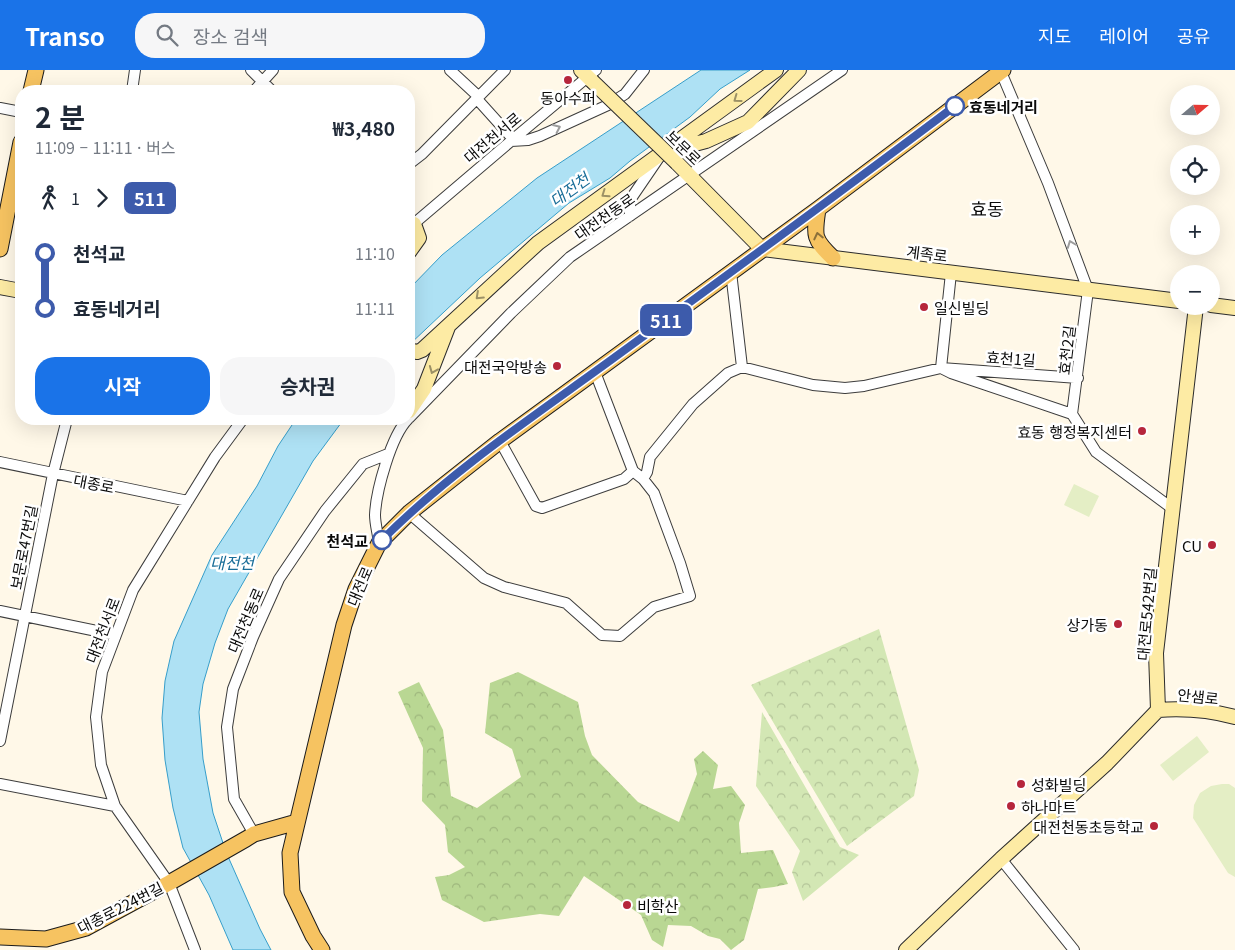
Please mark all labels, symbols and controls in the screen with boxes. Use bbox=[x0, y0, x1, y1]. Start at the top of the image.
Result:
search box bbox=[135, 13, 485, 58]
text: Transo bbox=[25, 18, 105, 53]
icon: search bbox=[153, 21, 181, 49]
text: 장소 검색 bbox=[193, 22, 268, 49]
text: 지도 bbox=[1038, 22, 1071, 48]
text: 레이어 bbox=[1099, 22, 1149, 48]
text: 공유 bbox=[1177, 22, 1210, 48]
marker: 동아수퍼 bbox=[562, 74, 574, 86]
north arrow bbox=[1170, 85, 1220, 135]
map controls bbox=[1170, 85, 1220, 315]
place label: 동아수퍼 bbox=[540, 87, 596, 108]
one-way arrow bbox=[734, 93, 743, 101]
text: 2 분 bbox=[35, 96, 85, 136]
marker: 효동네거리 bbox=[945, 96, 965, 116]
place label: 효동네거리 bbox=[969, 96, 1038, 117]
street label: 대전천서로 bbox=[459, 107, 525, 167]
text: ₩3,480 bbox=[333, 114, 395, 141]
one-way arrow bbox=[552, 124, 561, 134]
street label: 보문로 bbox=[662, 125, 706, 169]
text: 11:09 – 11:11 · 버스 bbox=[35, 135, 175, 159]
button: locate bbox=[1170, 145, 1220, 195]
water label: 대전천 bbox=[544, 165, 596, 212]
icon: walk bbox=[35, 184, 63, 212]
icon: forward bbox=[88, 184, 116, 212]
text: 511 bbox=[134, 185, 166, 211]
text: 1 bbox=[71, 186, 80, 210]
street label: 대전천동로 bbox=[570, 188, 638, 244]
one-way arrow bbox=[601, 188, 611, 197]
district label: 효동 bbox=[970, 195, 1004, 221]
button: + bbox=[1170, 205, 1220, 255]
one-way arrow bbox=[813, 232, 824, 240]
text: 천석교 bbox=[73, 239, 125, 266]
street label: 계족로 bbox=[905, 240, 949, 266]
one-way arrow bbox=[1067, 240, 1077, 249]
text: 11:10 bbox=[355, 241, 395, 265]
button: − bbox=[1170, 265, 1220, 315]
one-way arrow bbox=[476, 290, 485, 299]
text: 효동네거리 bbox=[73, 294, 160, 321]
text: 11:11 bbox=[355, 296, 395, 320]
place label: 일신빌딩 bbox=[934, 297, 989, 318]
marker: 일신빌딩 bbox=[918, 301, 930, 313]
line badge: 511 bbox=[637, 304, 695, 336]
text: 511 bbox=[650, 307, 682, 333]
street label: 효천2길 bbox=[1053, 324, 1079, 376]
street label: 효천1길 bbox=[985, 346, 1037, 370]
place label: 대전국악방송 bbox=[464, 356, 547, 377]
button: 시작 bbox=[35, 357, 210, 415]
button: 승차권 bbox=[220, 357, 395, 415]
marker: 대전국악방송 bbox=[551, 360, 563, 372]
one-way arrow bbox=[429, 365, 439, 374]
place label: 효동 행정복지센터 bbox=[1017, 421, 1132, 442]
marker: 효동 행정복지센터 bbox=[1136, 425, 1148, 437]
street label: 대종로 bbox=[72, 469, 116, 497]
street label: 보문로47번길 bbox=[5, 503, 41, 591]
place label: 천석교 bbox=[327, 530, 368, 551]
marker: 천석교 bbox=[372, 530, 392, 550]
place label: CU bbox=[1182, 535, 1202, 556]
marker: CU bbox=[1206, 539, 1218, 551]
water label: 대전천 bbox=[210, 550, 256, 574]
street label: 대전로 bbox=[341, 563, 377, 609]
street label: 대전로542번길 bbox=[1131, 566, 1161, 662]
street label: 대전천동로 bbox=[222, 584, 268, 656]
street label: 대전천서로 bbox=[80, 594, 124, 666]
place label: 상가동 bbox=[1067, 614, 1108, 635]
marker: 상가동 bbox=[1112, 618, 1124, 630]
street label: 안샘로 bbox=[1176, 683, 1220, 709]
place label: 성화빌딩 bbox=[1031, 774, 1086, 795]
marker: 성화빌딩 bbox=[1015, 778, 1027, 790]
place label: 하나마트 bbox=[1021, 796, 1076, 817]
marker: 하나마트 bbox=[1005, 800, 1017, 812]
place label: 대전천동초등학교 bbox=[1034, 816, 1144, 837]
marker: 대전천동초등학교 bbox=[1148, 820, 1160, 832]
street label: 대종로224번길 bbox=[73, 876, 167, 938]
place label: 비학산 bbox=[637, 895, 679, 916]
marker: 비학산 bbox=[621, 899, 633, 911]

